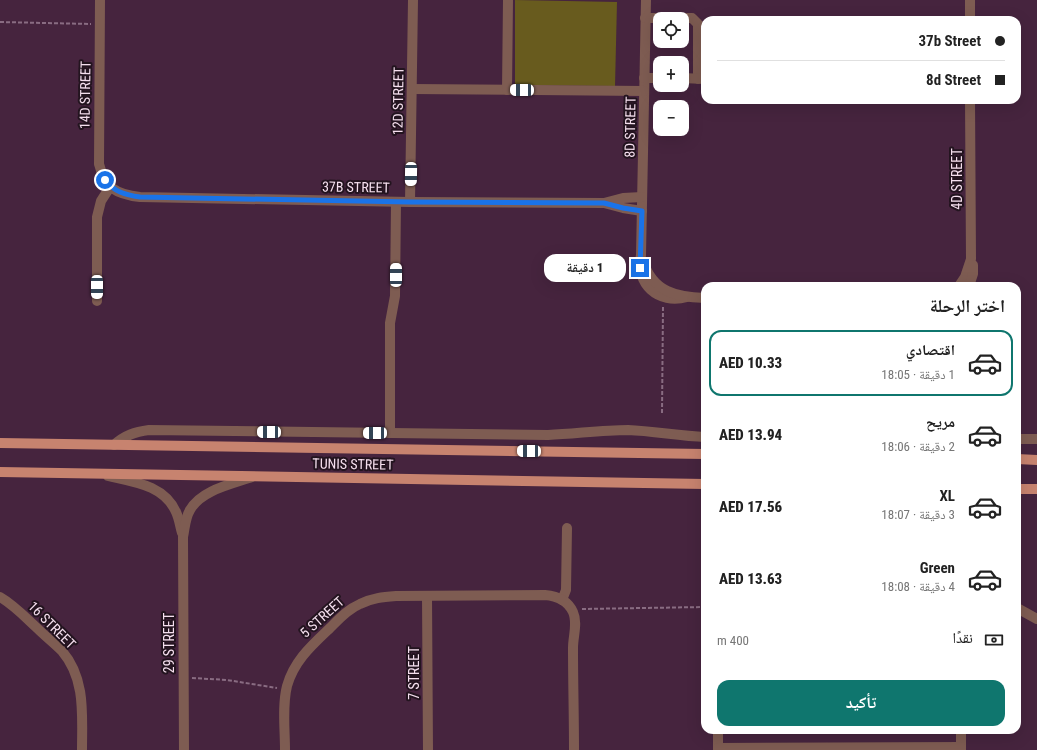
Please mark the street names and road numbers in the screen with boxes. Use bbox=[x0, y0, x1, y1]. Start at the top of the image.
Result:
street label: 14D STREET bbox=[76, 61, 94, 129]
street label: 12D STREET bbox=[389, 67, 407, 135]
street label: 8D STREET bbox=[621, 96, 639, 158]
street label: 4D STREET bbox=[949, 148, 965, 210]
street label: 37B STREET bbox=[322, 178, 390, 196]
street label: TUNIS STREET bbox=[312, 455, 394, 473]
street label: 5 STREET bbox=[297, 593, 347, 641]
street label: 16 STREET bbox=[25, 598, 79, 652]
street label: 29 STREET bbox=[161, 613, 177, 673]
street label: 7 STREET bbox=[406, 646, 422, 700]

